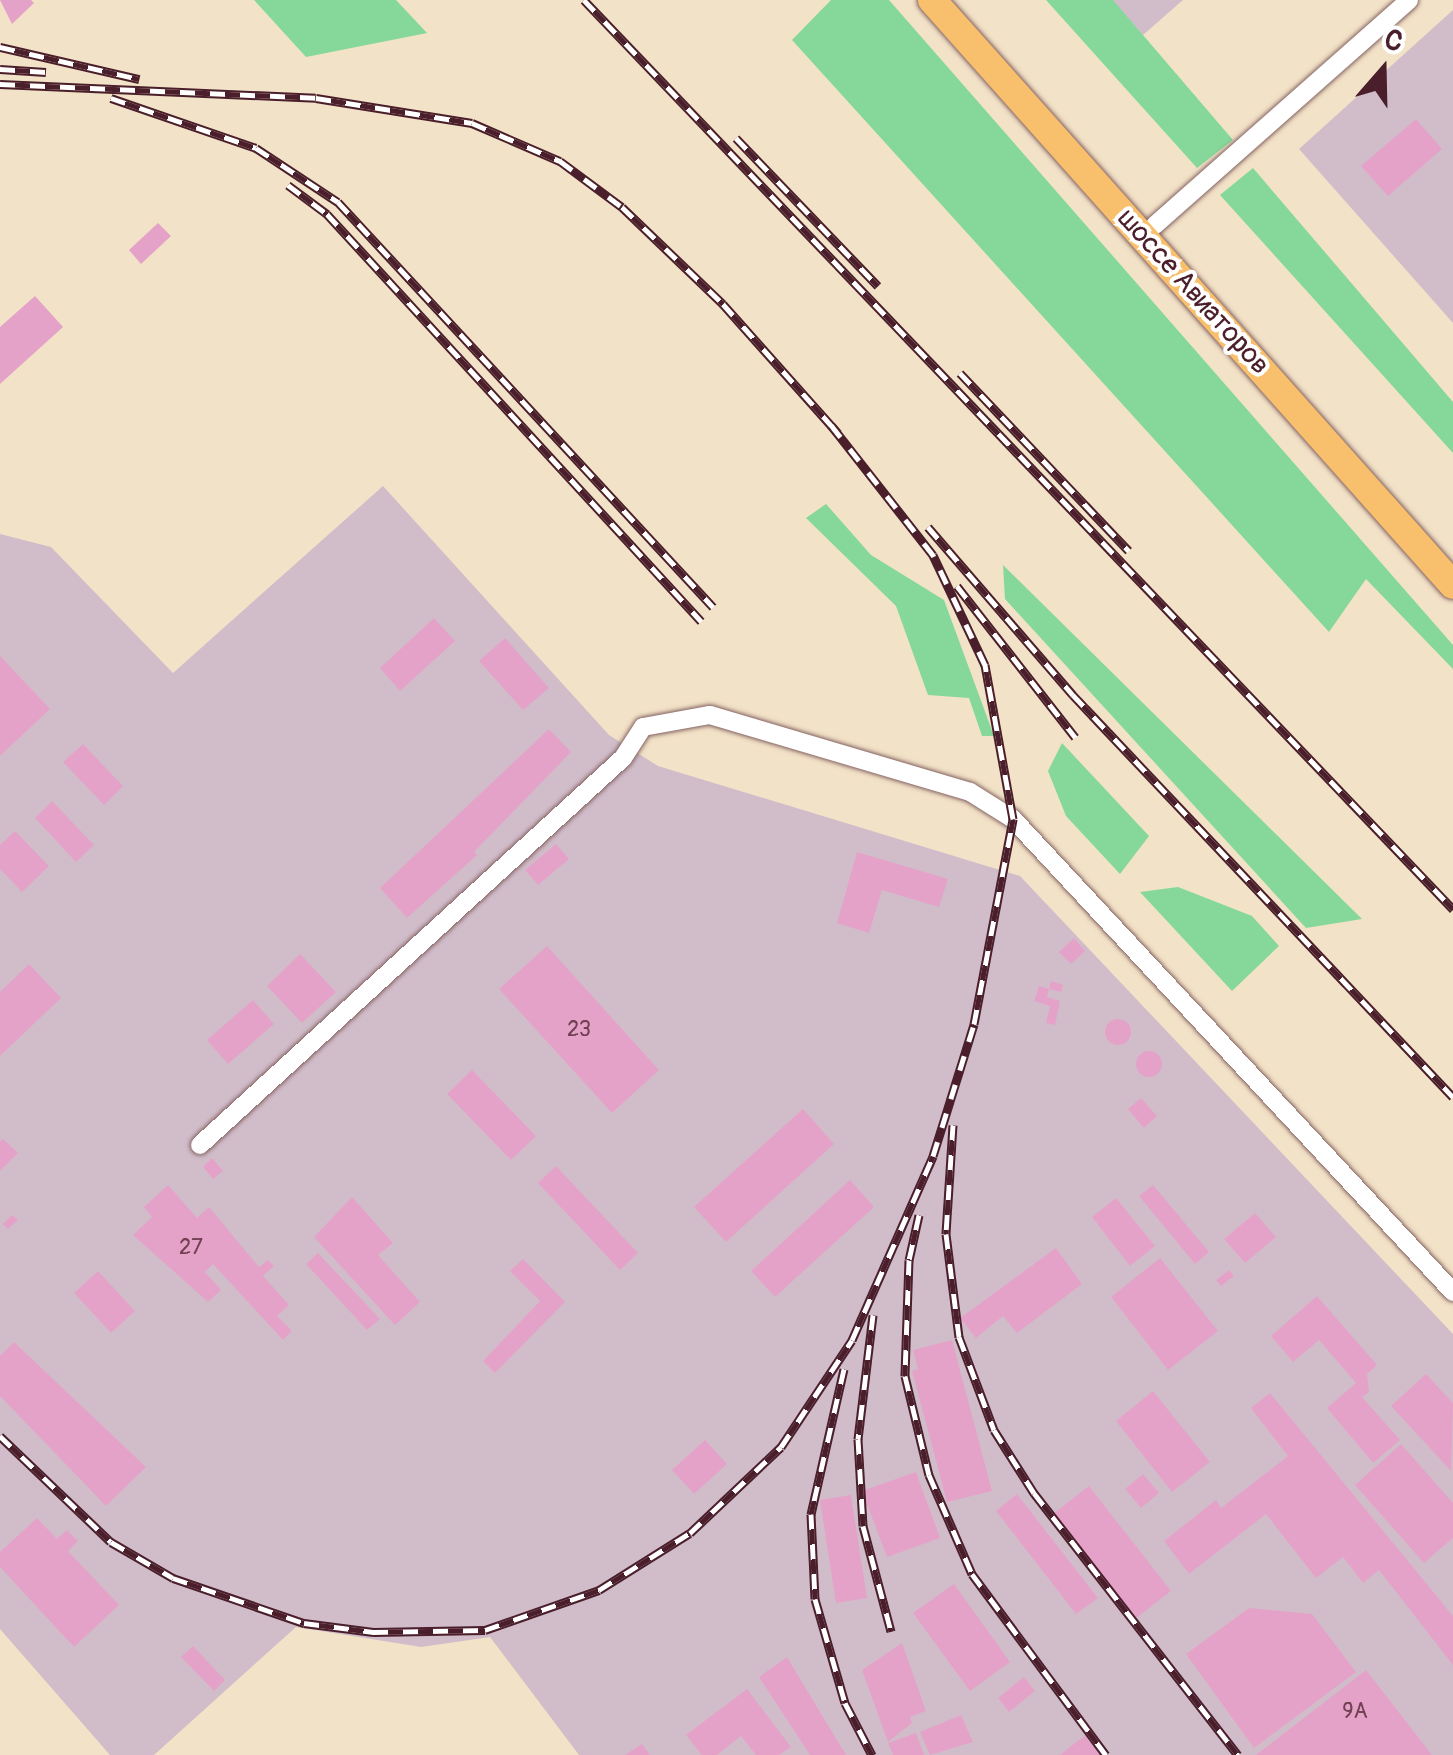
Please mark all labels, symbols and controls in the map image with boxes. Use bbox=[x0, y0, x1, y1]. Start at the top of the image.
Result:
north arrow bbox=[1333, 20, 1433, 120]
text: С bbox=[1379, 22, 1408, 61]
street label: шоссе Авиаторов bbox=[1110, 202, 1276, 382]
house number: 23 bbox=[567, 1017, 591, 1043]
house number: 27 bbox=[179, 1235, 203, 1261]
house number: 9А bbox=[1342, 1699, 1368, 1725]

